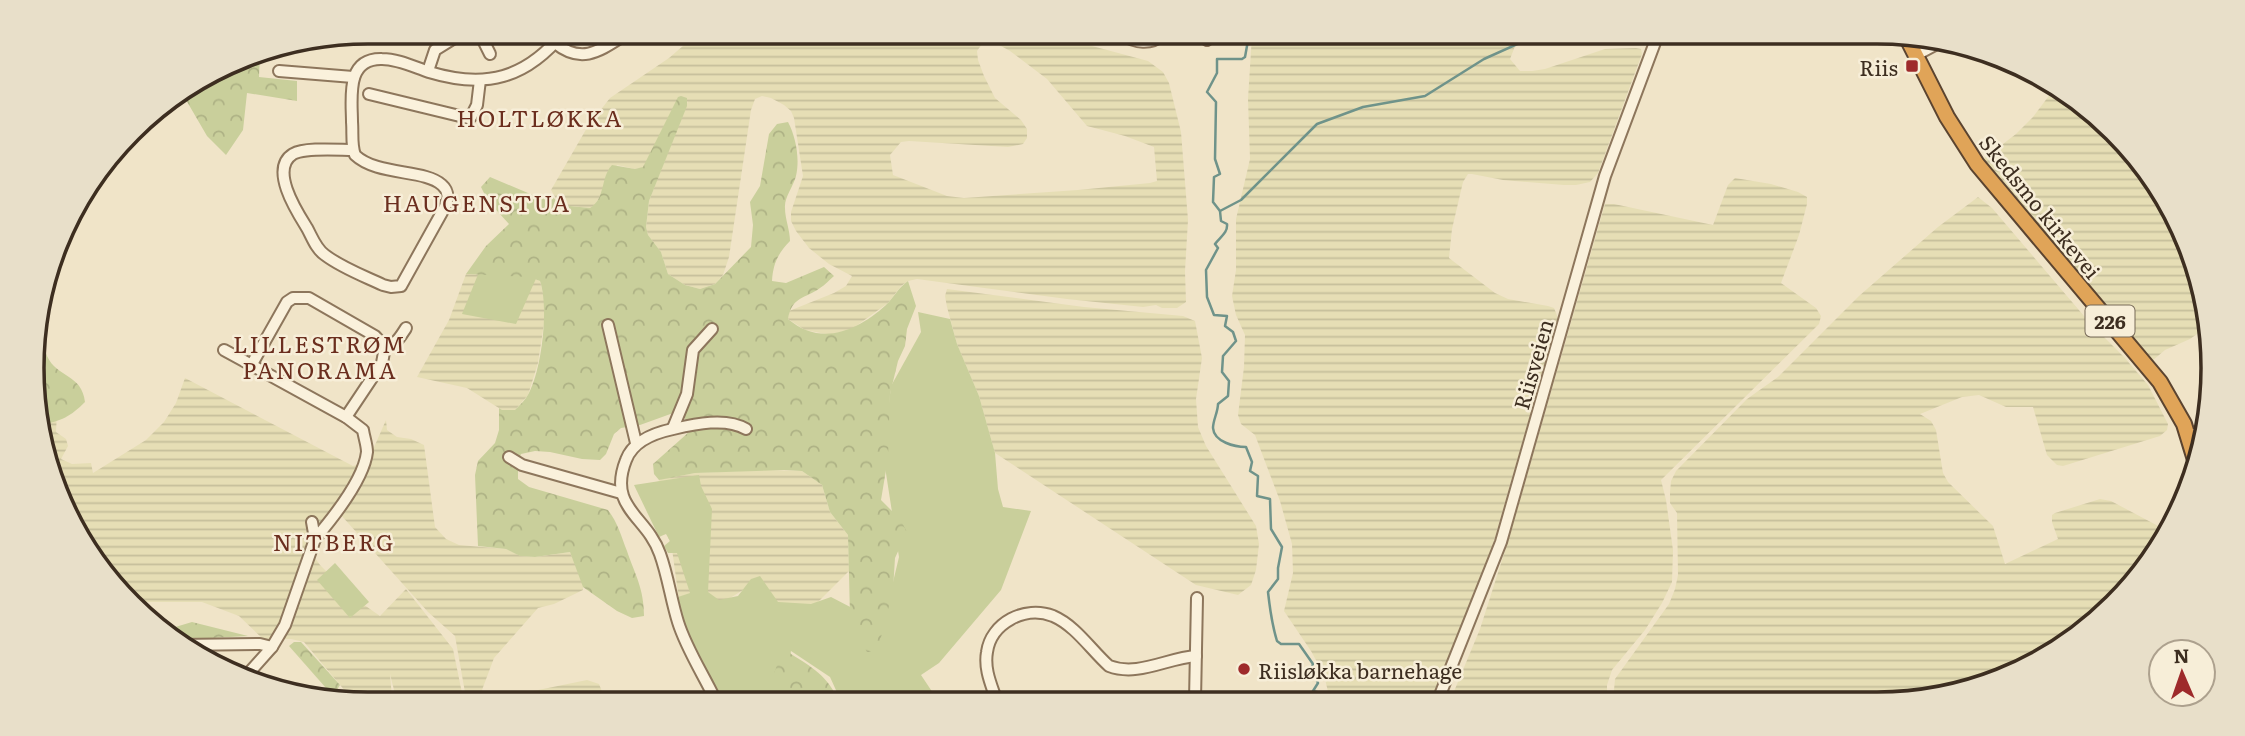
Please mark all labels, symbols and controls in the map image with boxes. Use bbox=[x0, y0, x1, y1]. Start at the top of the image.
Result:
place label: Riis bbox=[1859, 51, 1898, 82]
marker: Riis bbox=[1904, 58, 1920, 74]
district label: HOLTLØKKA bbox=[456, 100, 624, 134]
street label: Skedsmo kirkevei bbox=[1973, 127, 2109, 285]
district label: HAUGENSTUA bbox=[383, 185, 571, 219]
road number: 226 bbox=[2086, 306, 2134, 336]
street label: Riisveien bbox=[1504, 315, 1560, 413]
district label: LILLESTRØM PANORAMA bbox=[233, 326, 407, 386]
district label: NITBERG bbox=[273, 524, 395, 558]
north arrow bbox=[2147, 638, 2217, 708]
text: N bbox=[2173, 641, 2190, 669]
place label: Riisløkka barnehage bbox=[1258, 654, 1462, 685]
marker: Riisløkka barnehage bbox=[1236, 661, 1252, 677]

